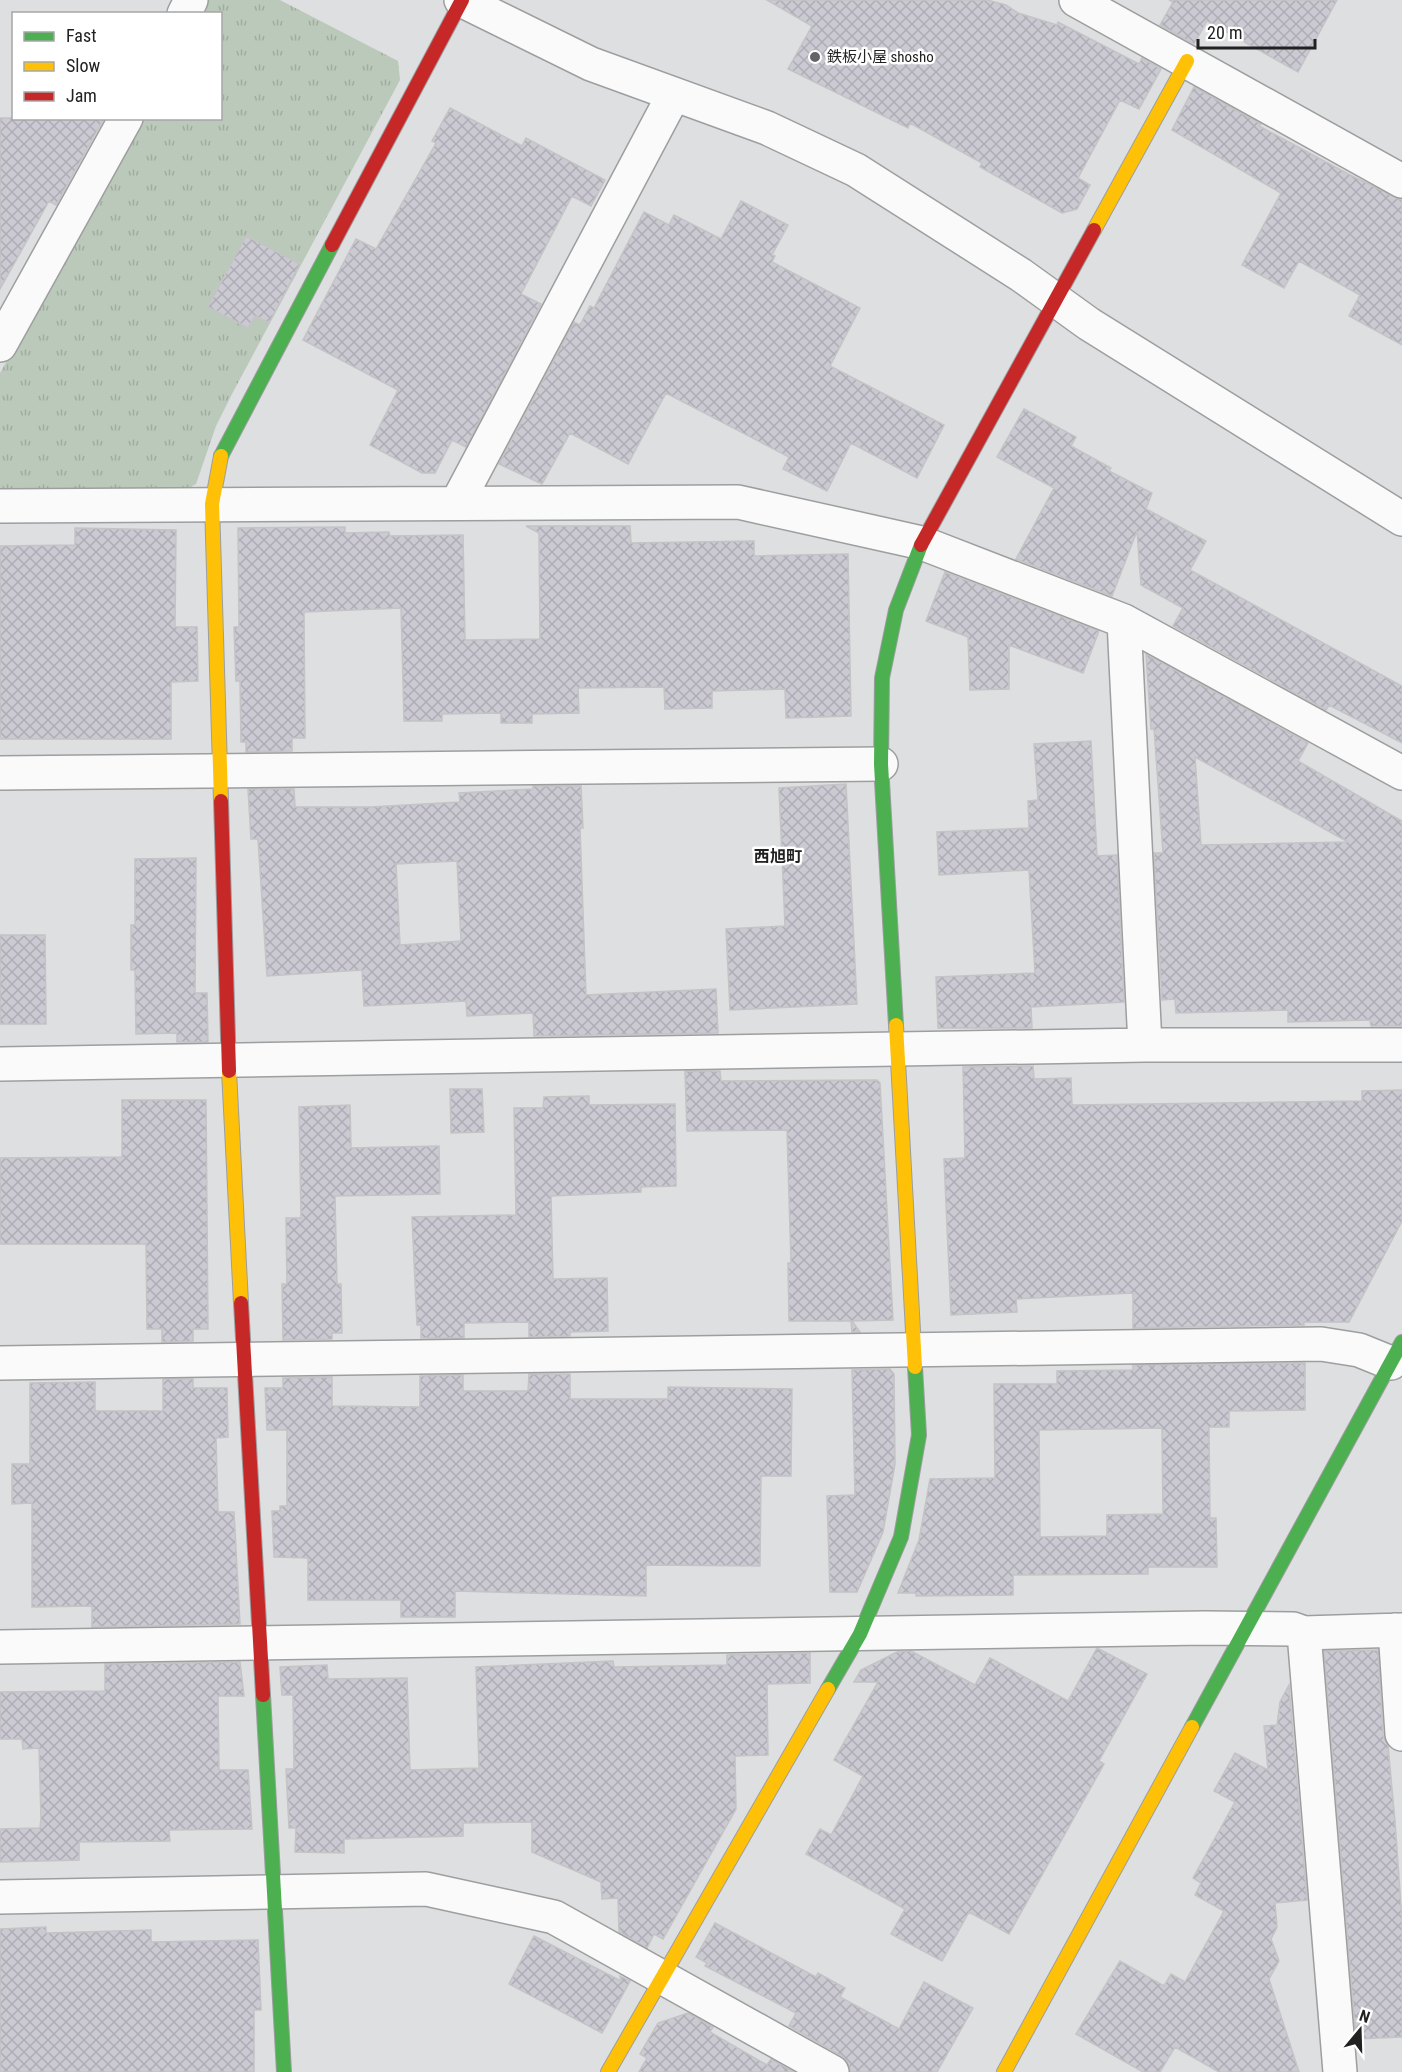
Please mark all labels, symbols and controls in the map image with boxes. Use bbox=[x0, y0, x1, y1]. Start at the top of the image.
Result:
legend bbox=[12, 12, 222, 120]
scale bar bbox=[1198, 12, 1315, 50]
text: 20 m bbox=[1207, 22, 1242, 43]
text: Fast bbox=[66, 25, 97, 46]
place label: 鉄板小屋 shosho bbox=[827, 48, 934, 66]
marker: 鉄板小屋 shosho bbox=[808, 50, 822, 64]
text: Slow bbox=[66, 55, 101, 76]
text: Jam bbox=[66, 85, 97, 106]
district label: 西旭町 bbox=[754, 847, 802, 866]
north arrow bbox=[1330, 2000, 1390, 2060]
text: N bbox=[1357, 2006, 1372, 2027]

